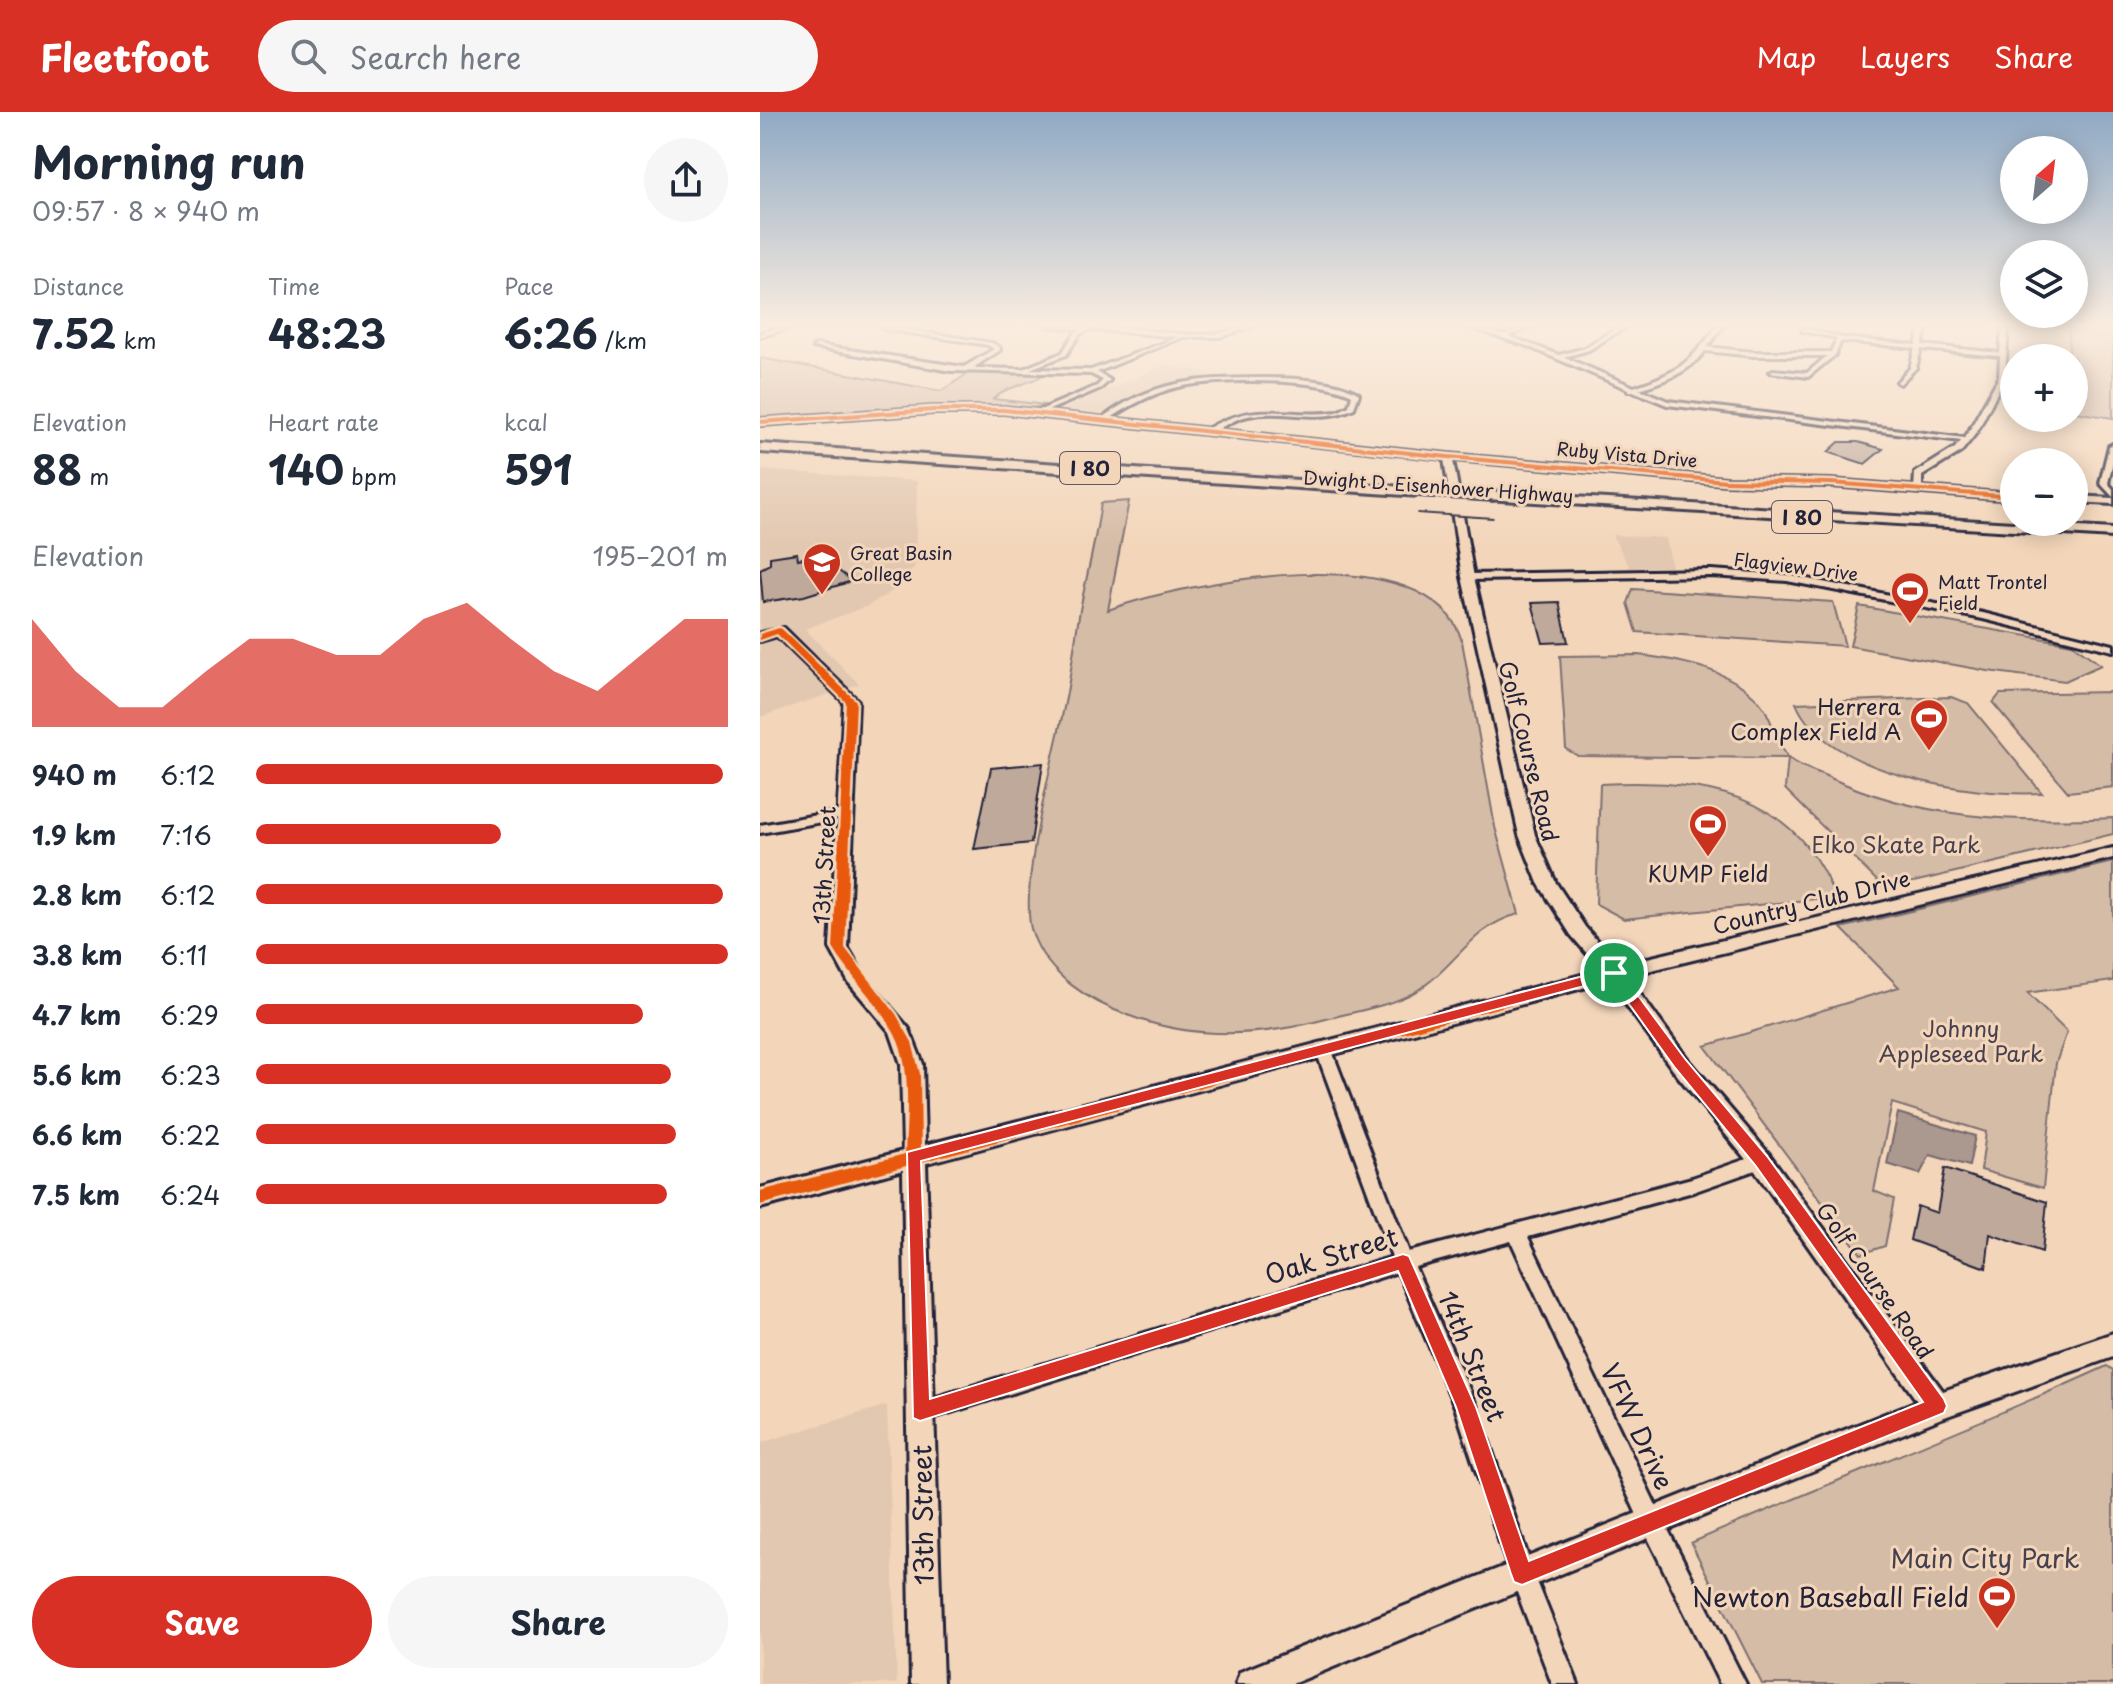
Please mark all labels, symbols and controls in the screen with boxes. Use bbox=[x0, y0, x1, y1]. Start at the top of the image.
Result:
search box bbox=[258, 20, 818, 92]
text: Fleetfoot bbox=[40, 28, 210, 85]
icon: search bbox=[286, 34, 330, 78]
text: Search here bbox=[350, 34, 521, 79]
text: Map bbox=[1756, 35, 1816, 78]
text: Layers bbox=[1860, 35, 1950, 78]
text: Share bbox=[1994, 35, 2073, 78]
text: Morning run bbox=[32, 128, 306, 194]
north arrow bbox=[2000, 136, 2088, 224]
map controls bbox=[2000, 136, 2088, 536]
button: share bbox=[644, 138, 728, 222]
text: 09:57 · 8 × 940 m bbox=[32, 191, 260, 230]
button: layers bbox=[2000, 240, 2088, 328]
text: Distance bbox=[32, 269, 124, 302]
text: Time bbox=[268, 269, 320, 302]
text: Pace bbox=[504, 269, 554, 302]
text: 7.52 bbox=[32, 302, 116, 363]
text: 48:23 bbox=[268, 302, 386, 363]
text: 6:26 bbox=[504, 302, 598, 363]
text: km bbox=[116, 323, 157, 356]
text: /km bbox=[598, 323, 647, 356]
button: + bbox=[2000, 344, 2088, 432]
text: Elevation bbox=[32, 405, 127, 438]
text: Heart rate bbox=[268, 405, 379, 438]
text: kcal bbox=[504, 405, 548, 438]
street label: Ruby Vista Drive bbox=[1555, 434, 1699, 474]
text: 88 bbox=[32, 438, 82, 499]
text: 140 bbox=[268, 438, 344, 499]
text: 591 bbox=[504, 438, 572, 499]
button: − bbox=[2000, 448, 2088, 536]
road number: I 80 bbox=[1060, 452, 1120, 484]
text: m bbox=[82, 459, 109, 492]
text: bpm bbox=[344, 459, 397, 492]
street label: Dwight D. Eisenhower Highway bbox=[1302, 463, 1574, 509]
road number: I 80 bbox=[1772, 501, 1832, 533]
text: Elevation bbox=[32, 536, 144, 575]
text: 195–201 m bbox=[592, 536, 728, 575]
place label: Great Basin College bbox=[850, 539, 952, 587]
school or university icon: Great Basin College bbox=[801, 541, 843, 596]
street label: Flagview Drive bbox=[1732, 545, 1860, 587]
place label: Matt Trontel Field bbox=[1938, 568, 2047, 616]
sports icon: Matt Trontel Field bbox=[1889, 570, 1931, 625]
street label: Golf Course Road bbox=[1492, 657, 1568, 845]
place label: Herrera Complex Field A bbox=[1730, 689, 1902, 747]
sports icon: Herrera Complex Field A bbox=[1908, 697, 1950, 752]
text: 940 m bbox=[32, 755, 117, 794]
text: 6:12 bbox=[160, 755, 216, 794]
sports icon: KUMP Field bbox=[1687, 803, 1729, 858]
street label: 13th Street bbox=[803, 805, 843, 925]
text: 1.9 km bbox=[32, 815, 116, 854]
text: 7:16 bbox=[160, 815, 212, 854]
park label: Elko Skate Park bbox=[1812, 827, 1980, 860]
place label: KUMP Field bbox=[1648, 856, 1768, 889]
street label: Country Club Drive bbox=[1709, 860, 1913, 942]
text: 2.8 km bbox=[32, 875, 122, 914]
text: 6:12 bbox=[160, 875, 216, 914]
text: 3.8 km bbox=[32, 935, 123, 974]
text: 6:11 bbox=[160, 935, 207, 974]
pin bbox=[1580, 939, 1648, 1007]
icon: arrive bbox=[1592, 951, 1636, 995]
text: 4.7 km bbox=[32, 995, 121, 1034]
text: 6:29 bbox=[160, 995, 219, 1034]
park label: Johnny Appleseed Park bbox=[1879, 1011, 2043, 1069]
text: 5.6 km bbox=[32, 1055, 122, 1094]
text: 6:23 bbox=[160, 1055, 221, 1094]
text: 6.6 km bbox=[32, 1115, 123, 1154]
text: 6:22 bbox=[160, 1115, 221, 1154]
text: 7.5 km bbox=[32, 1175, 120, 1214]
text: 6:24 bbox=[160, 1175, 221, 1214]
street label: Golf Course Road bbox=[1809, 1195, 1943, 1365]
street label: Oak Street bbox=[1260, 1216, 1402, 1294]
street label: 14th Street bbox=[1429, 1284, 1517, 1428]
street label: VFW Drive bbox=[1592, 1356, 1684, 1496]
street label: 13th Street bbox=[901, 1444, 943, 1586]
park label: Main City Park bbox=[1890, 1538, 2080, 1577]
sports icon: Newton Baseball Field bbox=[1976, 1575, 2018, 1630]
button: Save bbox=[32, 1576, 372, 1668]
button: Share bbox=[388, 1576, 728, 1668]
place label: Newton Baseball Field bbox=[1692, 1577, 1969, 1616]

